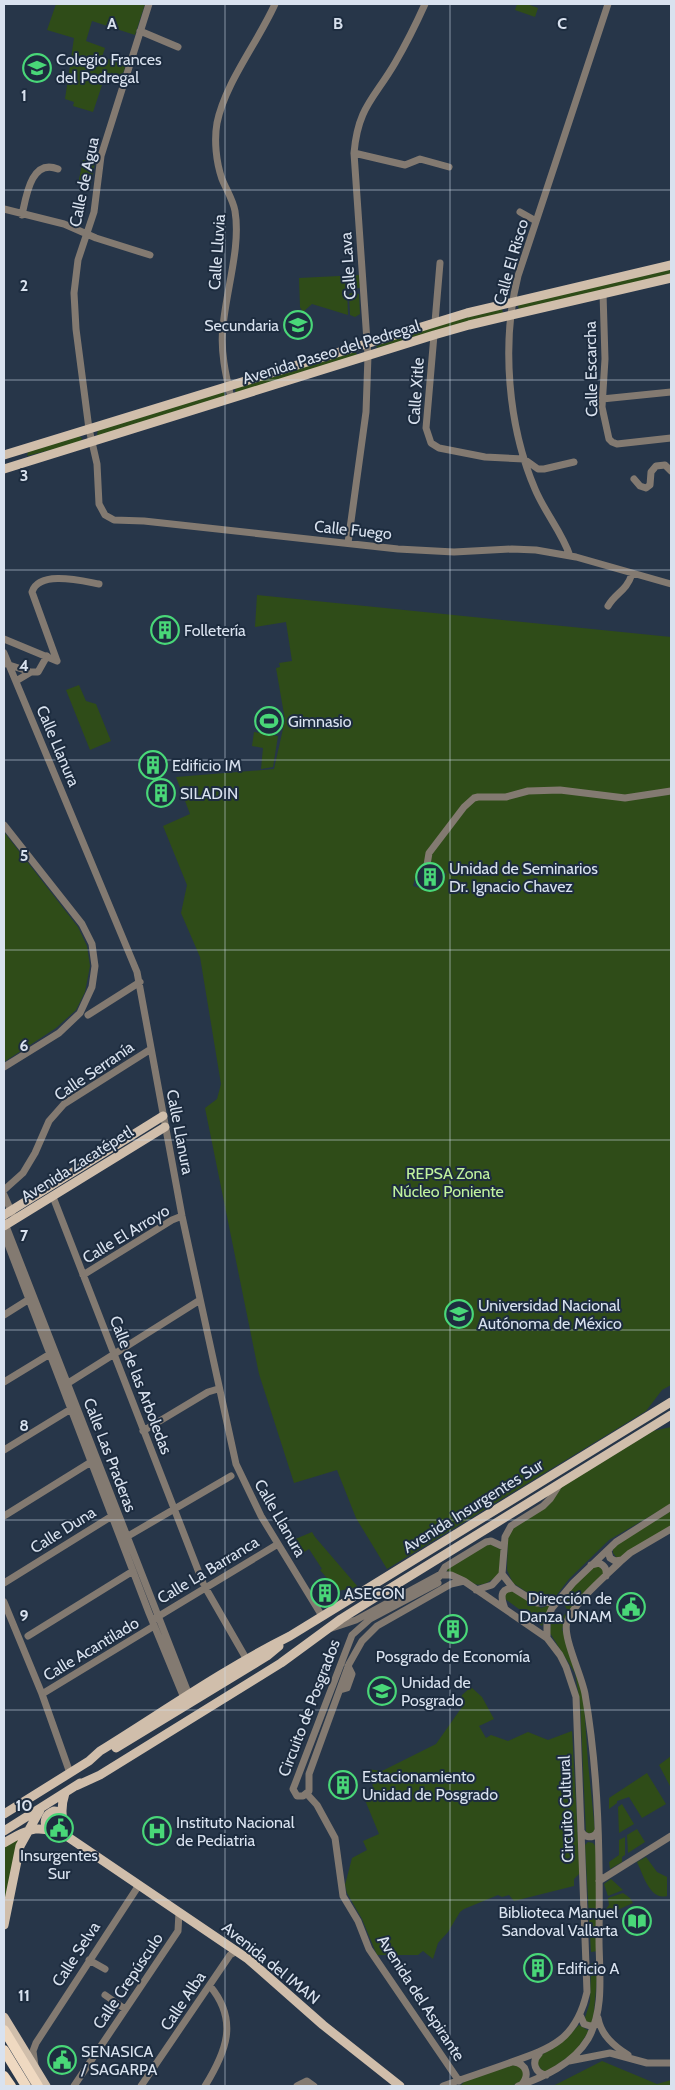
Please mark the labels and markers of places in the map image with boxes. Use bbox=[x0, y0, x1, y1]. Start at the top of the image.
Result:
place label: Colegio Frances del Pedregal bbox=[56, 50, 162, 87]
school or university icon: Colegio Frances del Pedregal bbox=[22, 53, 52, 83]
school or university icon: Secundaria bbox=[283, 310, 313, 340]
place label: Secundaria bbox=[204, 316, 279, 335]
building icon: Folletería bbox=[150, 615, 180, 645]
place label: Folletería bbox=[184, 621, 246, 640]
sports icon: Gimnasio bbox=[254, 706, 284, 736]
place label: Gimnasio bbox=[288, 712, 352, 731]
building icon: Edificio IM bbox=[138, 750, 168, 780]
place label: Edificio IM bbox=[172, 756, 242, 775]
building icon: SILADIN bbox=[146, 778, 176, 808]
place label: SILADIN bbox=[180, 784, 238, 803]
place label: Unidad de Seminarios Dr. Ignacio Chavez bbox=[449, 859, 598, 896]
building icon: Unidad de Seminarios Dr. Ignacio Chavez bbox=[415, 862, 445, 892]
place label: Universidad Nacional Autónoma de México bbox=[478, 1296, 622, 1333]
school or university icon: Universidad Nacional Autónoma de México bbox=[444, 1299, 474, 1329]
building icon: ASECON bbox=[310, 1578, 340, 1608]
place label: ASECON bbox=[344, 1584, 405, 1603]
place label: Dirección de Danza UNAM bbox=[519, 1589, 612, 1626]
public building icon: Dirección de Danza UNAM bbox=[616, 1592, 646, 1622]
building icon: Posgrado de Economía bbox=[438, 1614, 468, 1644]
place label: Posgrado de Economía bbox=[376, 1647, 530, 1666]
place label: Unidad de Posgrado bbox=[401, 1673, 471, 1710]
school or university icon: Unidad de Posgrado bbox=[367, 1676, 397, 1706]
place label: Estacionamiento Unidad de Posgrado bbox=[362, 1767, 498, 1804]
building icon: Estacionamiento Unidad de Posgrado bbox=[328, 1770, 358, 1800]
public building icon: Insurgentes Sur bbox=[44, 1813, 74, 1843]
place label: Instituto Nacional de Pediatria bbox=[176, 1813, 295, 1850]
hospital icon: Instituto Nacional de Pediatria bbox=[142, 1816, 172, 1846]
place label: Insurgentes Sur bbox=[20, 1846, 98, 1883]
place label: Biblioteca Manuel Sandoval Vallarta bbox=[498, 1903, 618, 1940]
library icon: Biblioteca Manuel Sandoval Vallarta bbox=[622, 1906, 652, 1936]
building icon: Edificio A bbox=[523, 1953, 553, 1983]
place label: Edificio A bbox=[557, 1959, 620, 1978]
place label: SENASICA / SAGARPA bbox=[80, 2042, 158, 2079]
public building icon: SENASICA / SAGARPA bbox=[47, 2045, 77, 2075]

